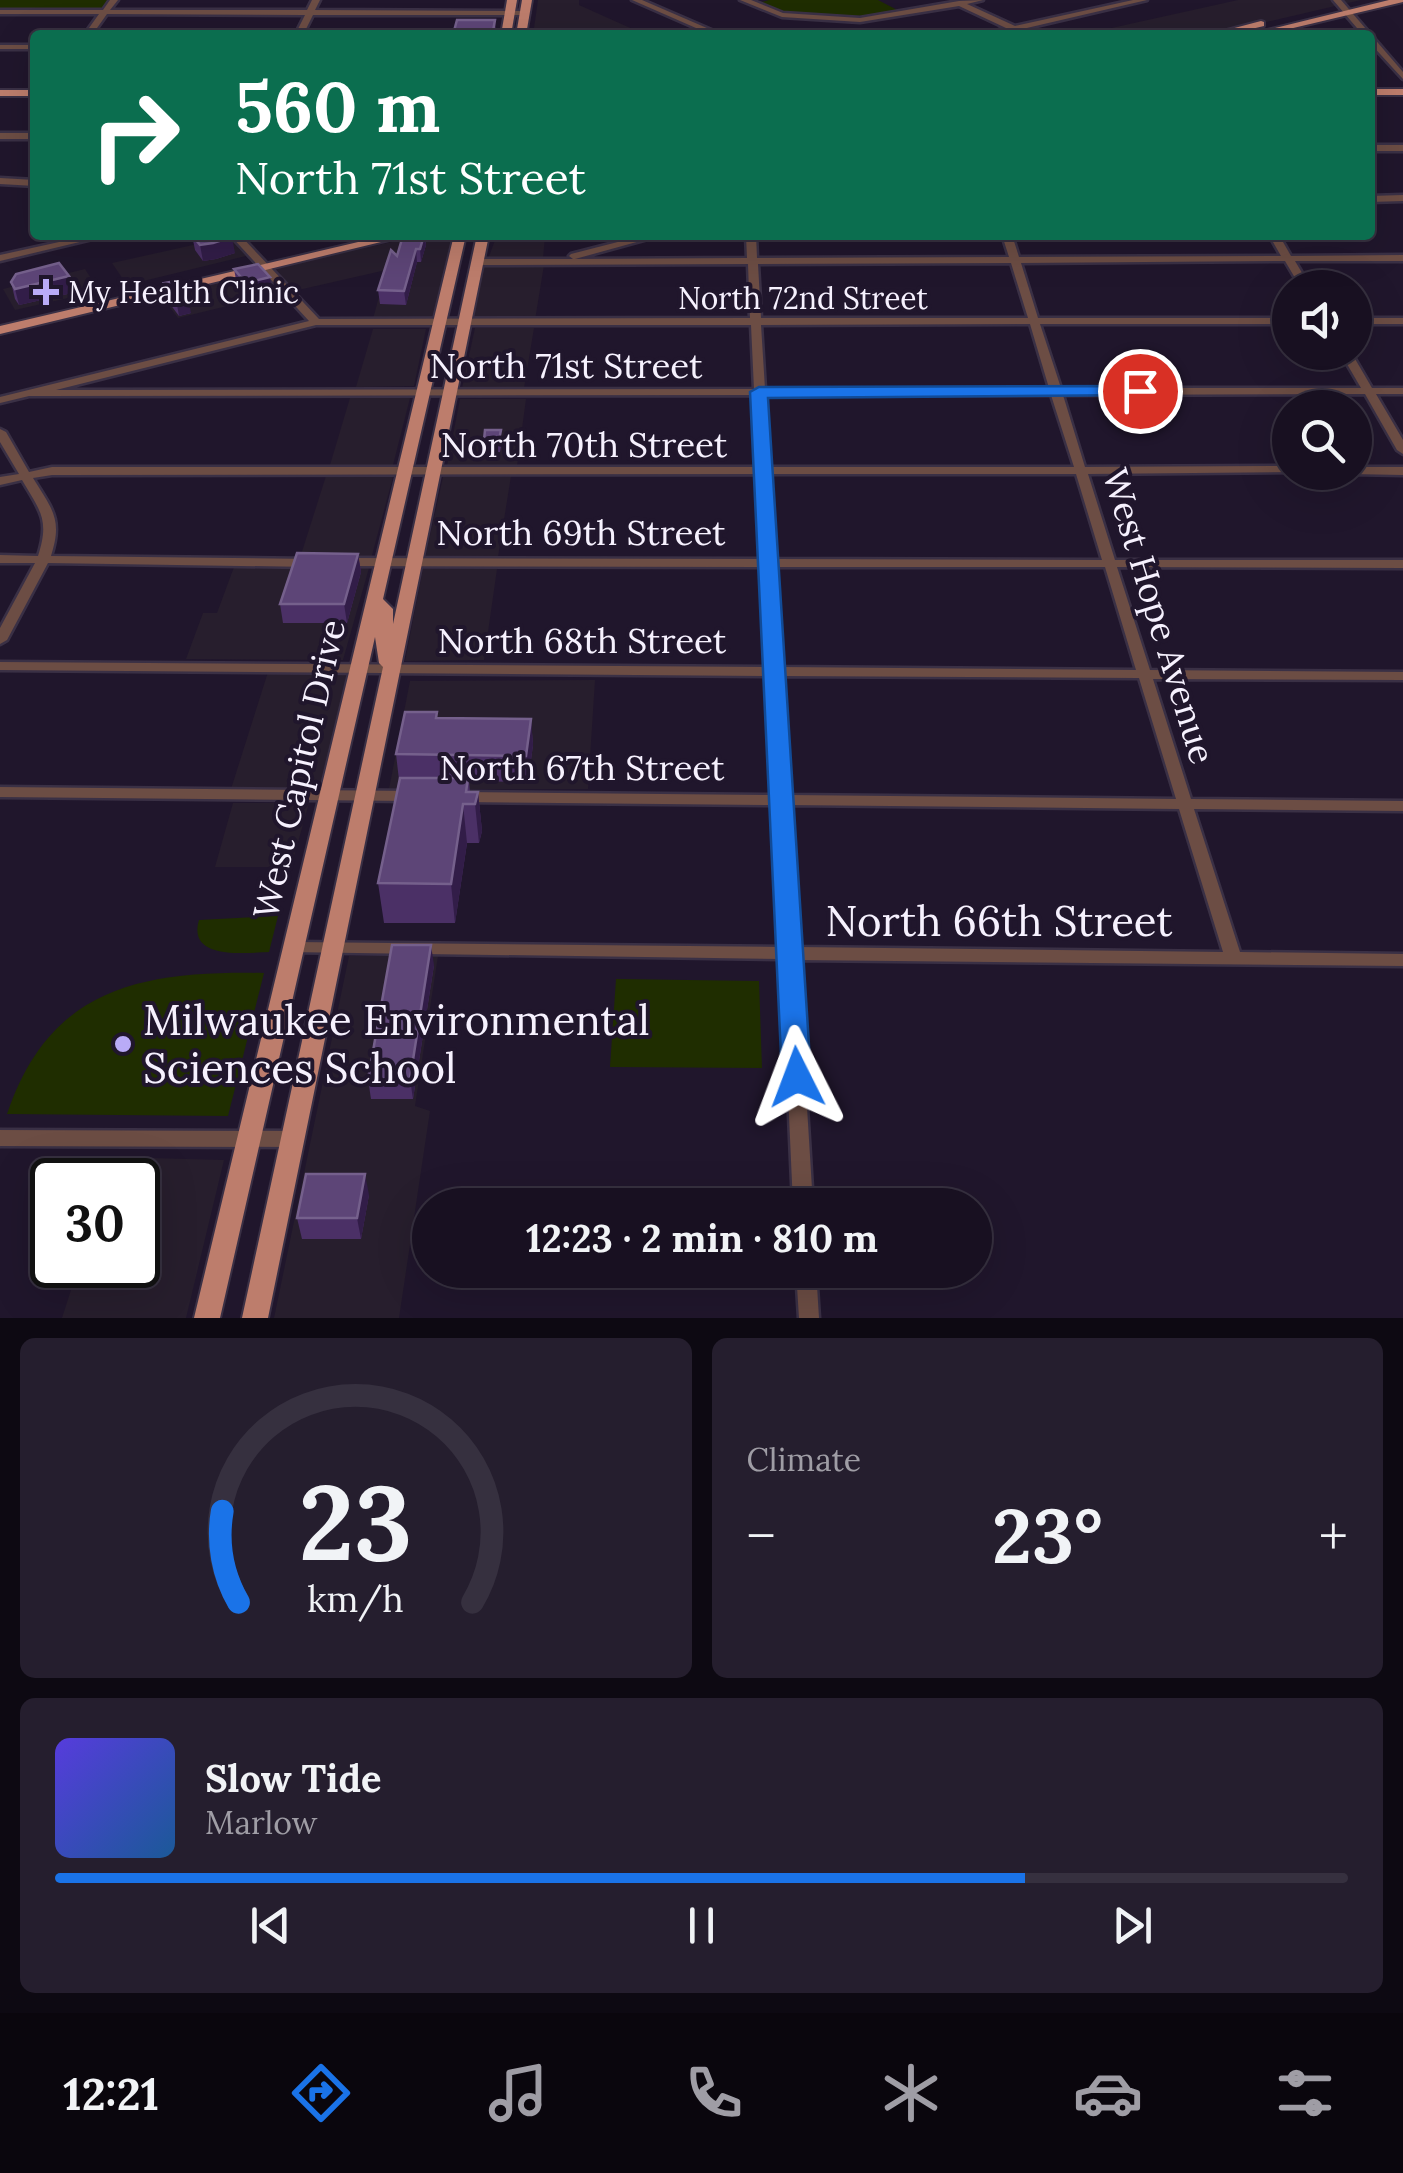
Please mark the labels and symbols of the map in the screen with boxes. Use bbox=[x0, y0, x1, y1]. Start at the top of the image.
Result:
place label: My Health Clinic bbox=[68, 273, 299, 312]
marker: My Health Clinic bbox=[33, 279, 59, 305]
street label: North 72nd Street bbox=[678, 279, 928, 317]
street label: North 71st Street bbox=[430, 343, 703, 388]
pin bbox=[1098, 349, 1183, 434]
street label: North 70th Street bbox=[441, 422, 728, 467]
street label: West Hope Avenue bbox=[1093, 463, 1225, 769]
street label: North 69th Street bbox=[436, 510, 726, 555]
street label: West Capitol Drive bbox=[243, 615, 355, 923]
street label: North 68th Street bbox=[438, 618, 727, 663]
street label: North 67th Street bbox=[440, 745, 725, 790]
street label: North 66th Street bbox=[825, 894, 1173, 948]
place label: Milwaukee Environmental Sciences School bbox=[143, 993, 650, 1095]
position arrow bbox=[745, 1025, 849, 1129]
marker: Milwaukee Environmental Sciences School bbox=[112, 1033, 134, 1055]
speed limit sign: 30 bbox=[30, 1158, 160, 1288]

